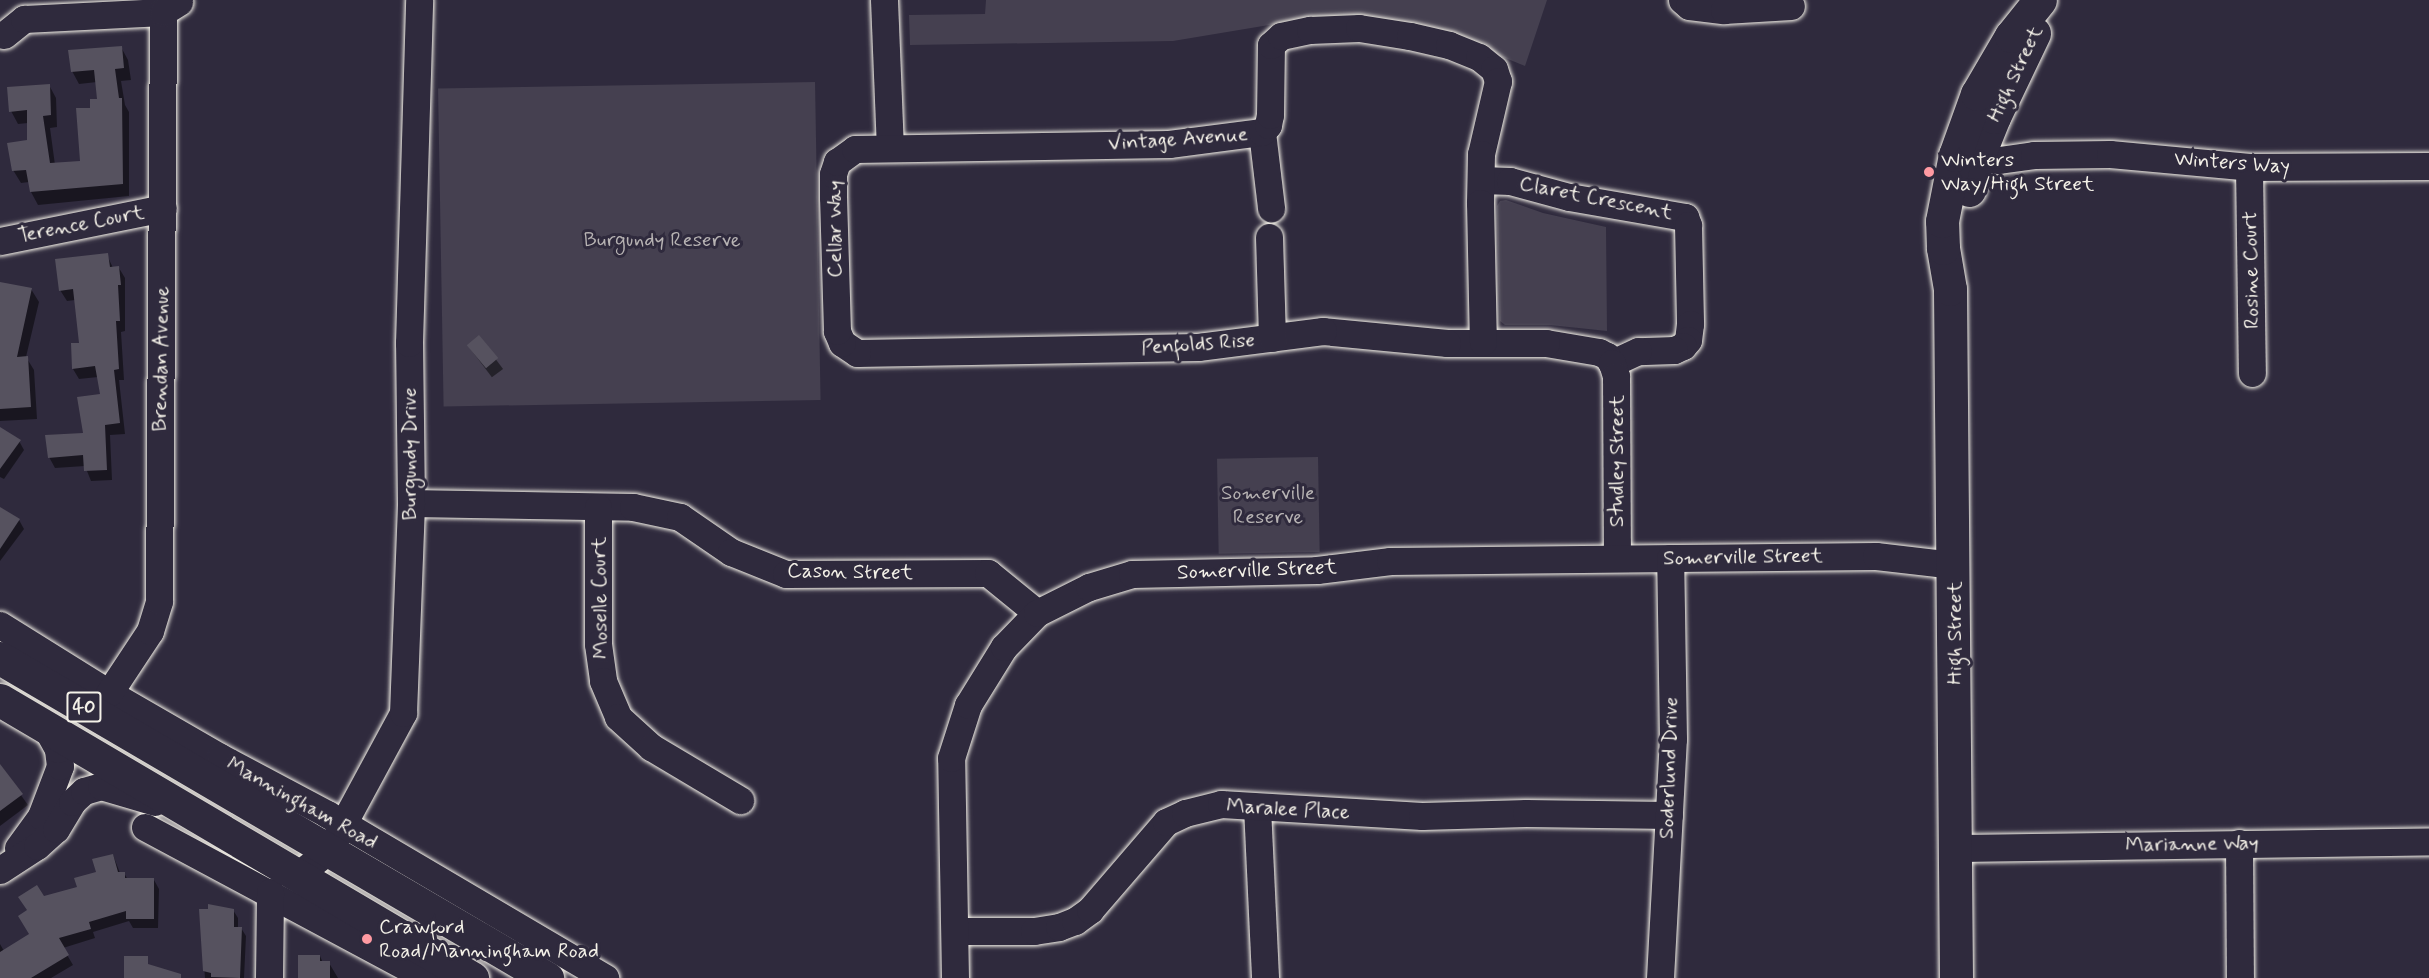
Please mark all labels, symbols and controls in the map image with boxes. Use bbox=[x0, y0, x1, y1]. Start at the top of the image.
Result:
street label: High Street bbox=[1982, 22, 2048, 126]
street label: Vintage Avenue bbox=[1107, 122, 1249, 156]
street label: Winters Way bbox=[2172, 146, 2292, 180]
place label: Winters Way/High Street bbox=[1941, 147, 2094, 197]
marker: Winters Way/High Street bbox=[1922, 165, 1936, 179]
street label: Claret Crescent bbox=[1521, 171, 1671, 225]
street label: Cellar Way bbox=[822, 179, 848, 279]
street label: Terence Court bbox=[16, 199, 146, 249]
street label: Rosine Court bbox=[2237, 211, 2265, 329]
park label: Burgundy Reserve bbox=[583, 227, 741, 253]
street label: Brendan Avenue bbox=[147, 284, 175, 434]
street label: Penfolds Rise bbox=[1140, 327, 1256, 361]
street label: Burgundy Drive bbox=[397, 388, 423, 520]
street label: Studley Street bbox=[1604, 395, 1630, 527]
park label: Somerville Reserve bbox=[1221, 480, 1315, 530]
street label: Moselle Court bbox=[586, 537, 614, 659]
street label: Somerville Street bbox=[1663, 543, 1823, 571]
street label: Somerville Street bbox=[1177, 555, 1337, 585]
street label: Cason Street bbox=[787, 558, 913, 586]
street label: High Street bbox=[1942, 581, 1968, 685]
road number: 40 bbox=[66, 690, 102, 724]
street label: Soderlund Drive bbox=[1654, 696, 1684, 840]
street label: Manningham Road bbox=[222, 751, 382, 855]
street label: Maralee Place bbox=[1226, 793, 1350, 825]
street label: Marianne Way bbox=[2123, 830, 2261, 858]
place label: Crawford Road/Manningham Road bbox=[379, 914, 599, 964]
marker: Crawford Road/Manningham Road bbox=[360, 932, 374, 946]

